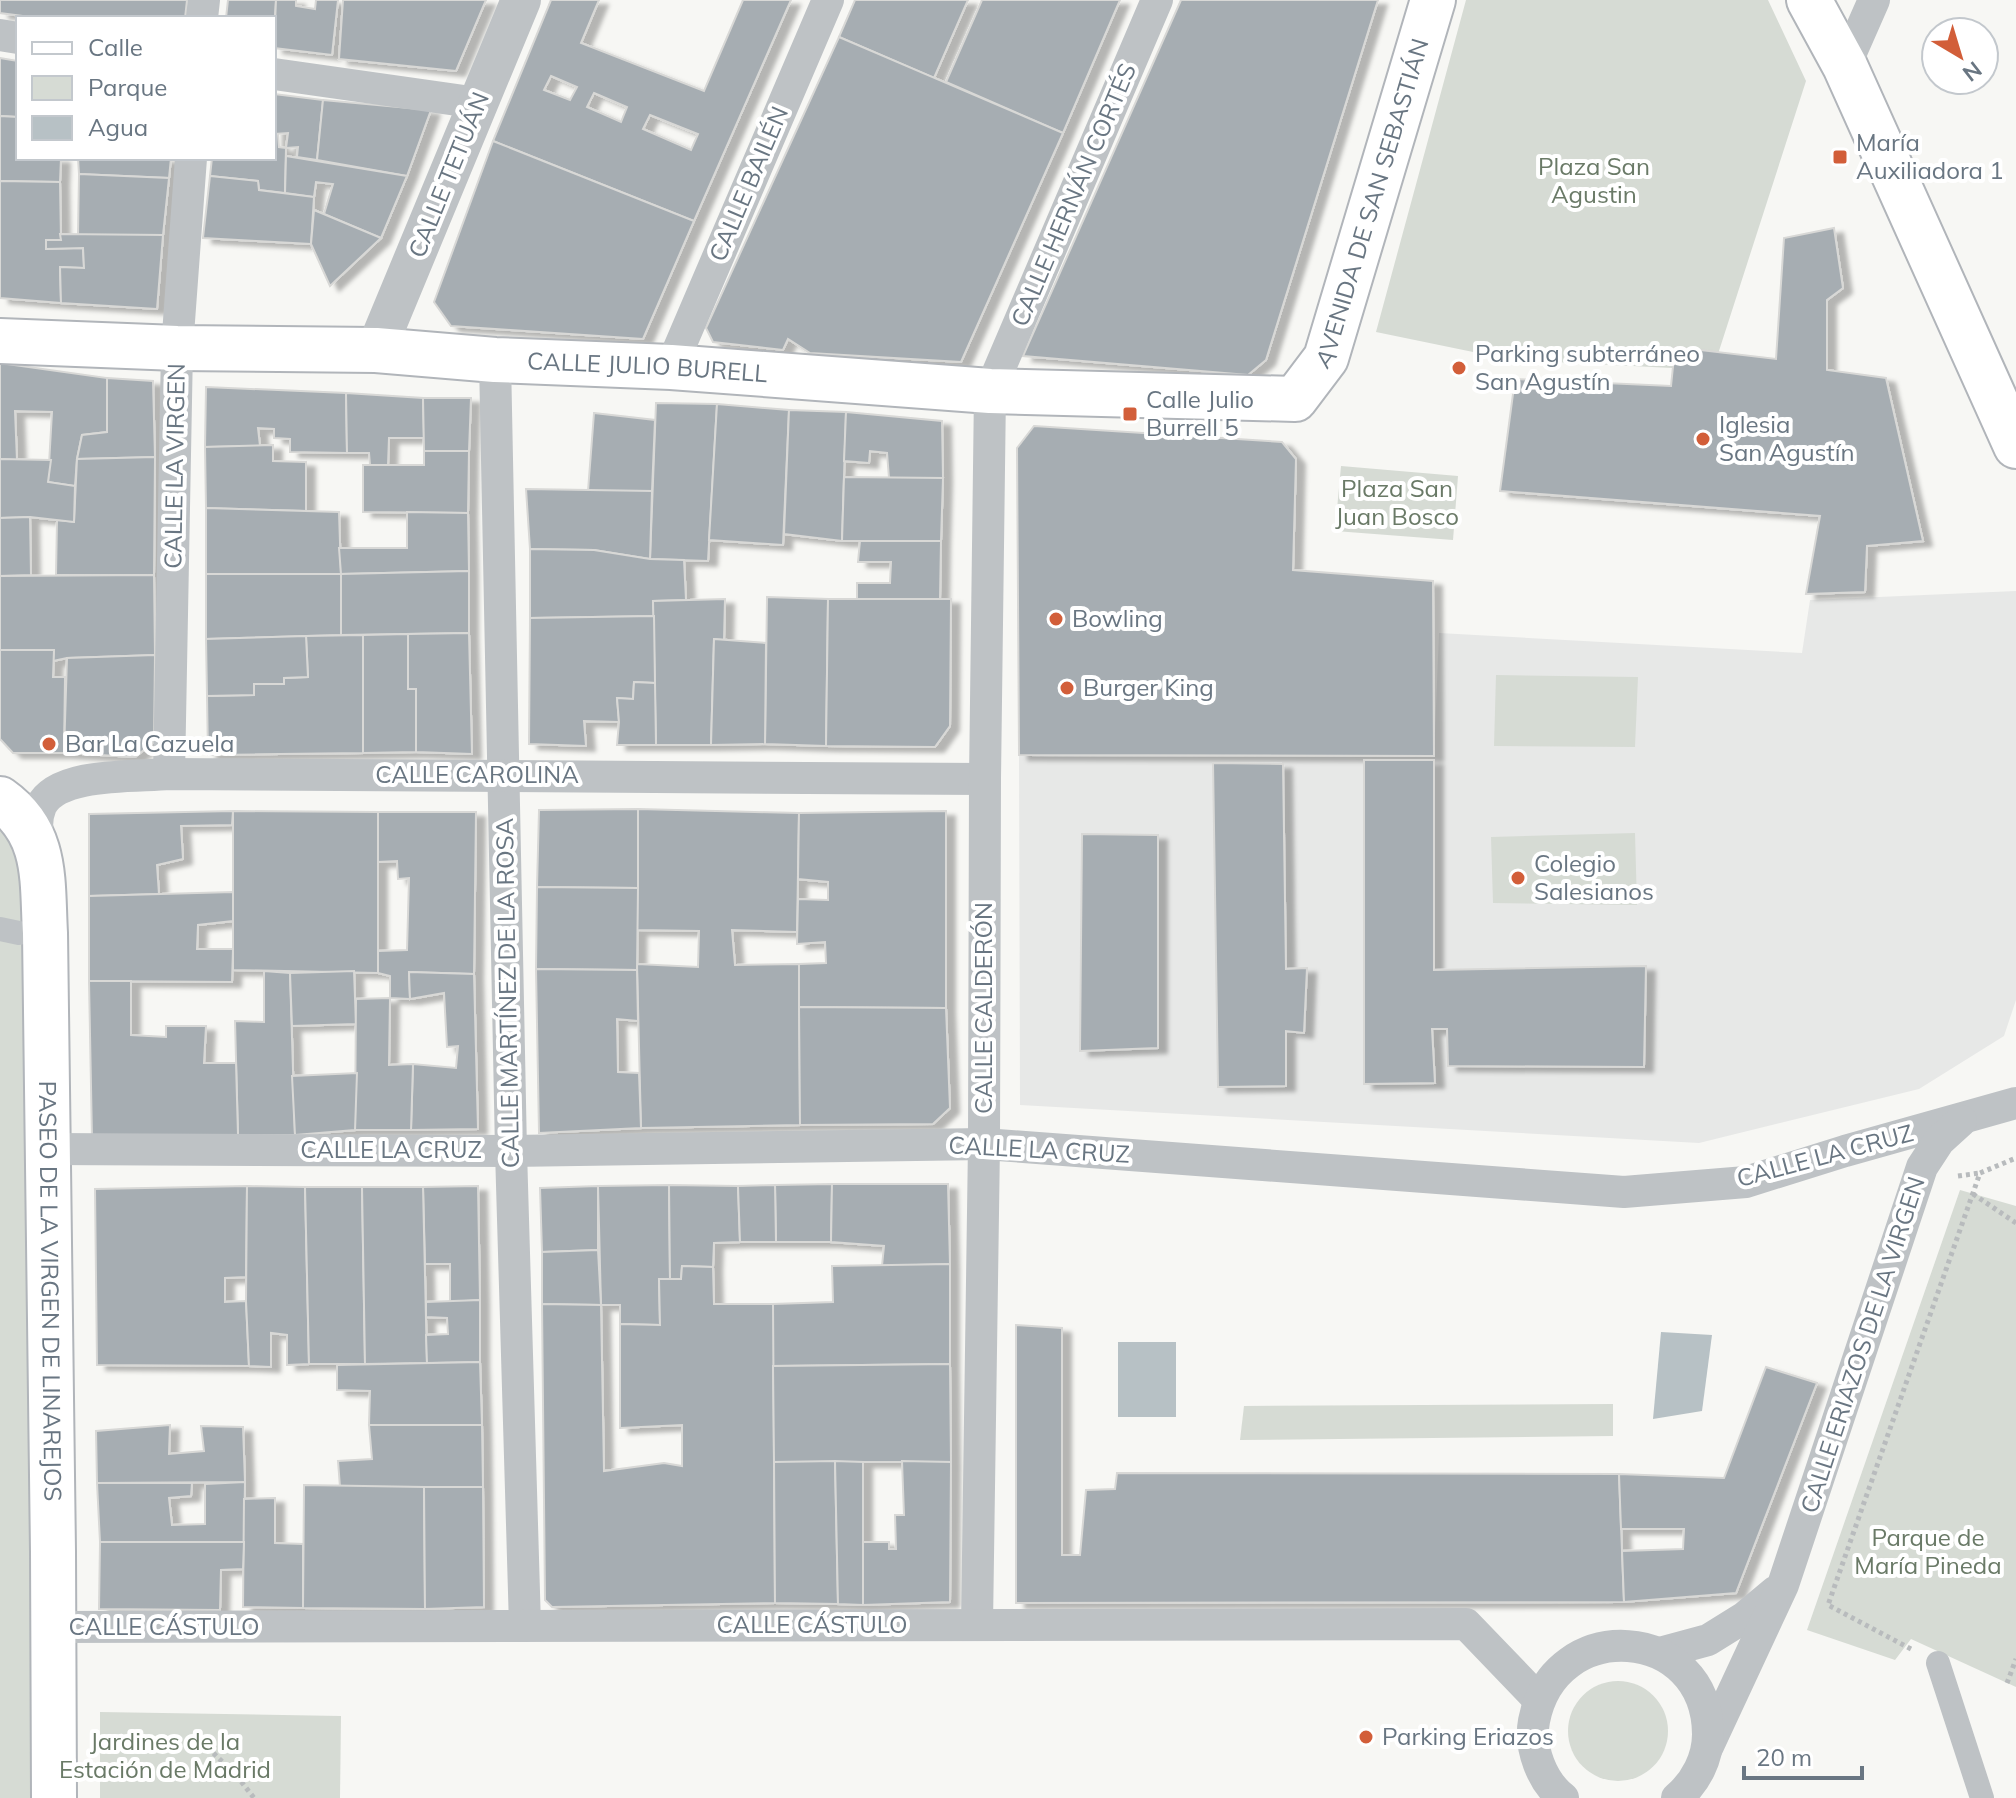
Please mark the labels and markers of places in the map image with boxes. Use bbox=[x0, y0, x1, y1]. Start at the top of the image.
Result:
place label: María Auxiliadora 1 bbox=[1856, 127, 2004, 185]
marker: María Auxiliadora 1 bbox=[1831, 148, 1849, 166]
place label: Parking subterráneo San Agustín bbox=[1475, 338, 1700, 396]
marker: Parking subterráneo San Agustín bbox=[1450, 359, 1468, 377]
place label: Calle Julio Burrell 5 bbox=[1146, 384, 1254, 442]
marker: Calle Julio Burrell 5 bbox=[1121, 405, 1139, 423]
place label: Iglesia San Agustín bbox=[1719, 409, 1854, 467]
marker: Iglesia San Agustín bbox=[1694, 430, 1712, 448]
place label: Bowling bbox=[1072, 603, 1163, 633]
marker: Bowling bbox=[1047, 610, 1065, 628]
place label: Burger King bbox=[1083, 672, 1214, 702]
marker: Burger King bbox=[1058, 679, 1076, 697]
place label: Bar La Cazuela bbox=[65, 728, 234, 758]
marker: Bar La Cazuela bbox=[40, 735, 58, 753]
place label: Colegio Salesianos bbox=[1534, 848, 1654, 906]
marker: Colegio Salesianos bbox=[1509, 869, 1527, 887]
place label: Parking Eriazos bbox=[1382, 1721, 1554, 1751]
marker: Parking Eriazos bbox=[1357, 1728, 1375, 1746]

